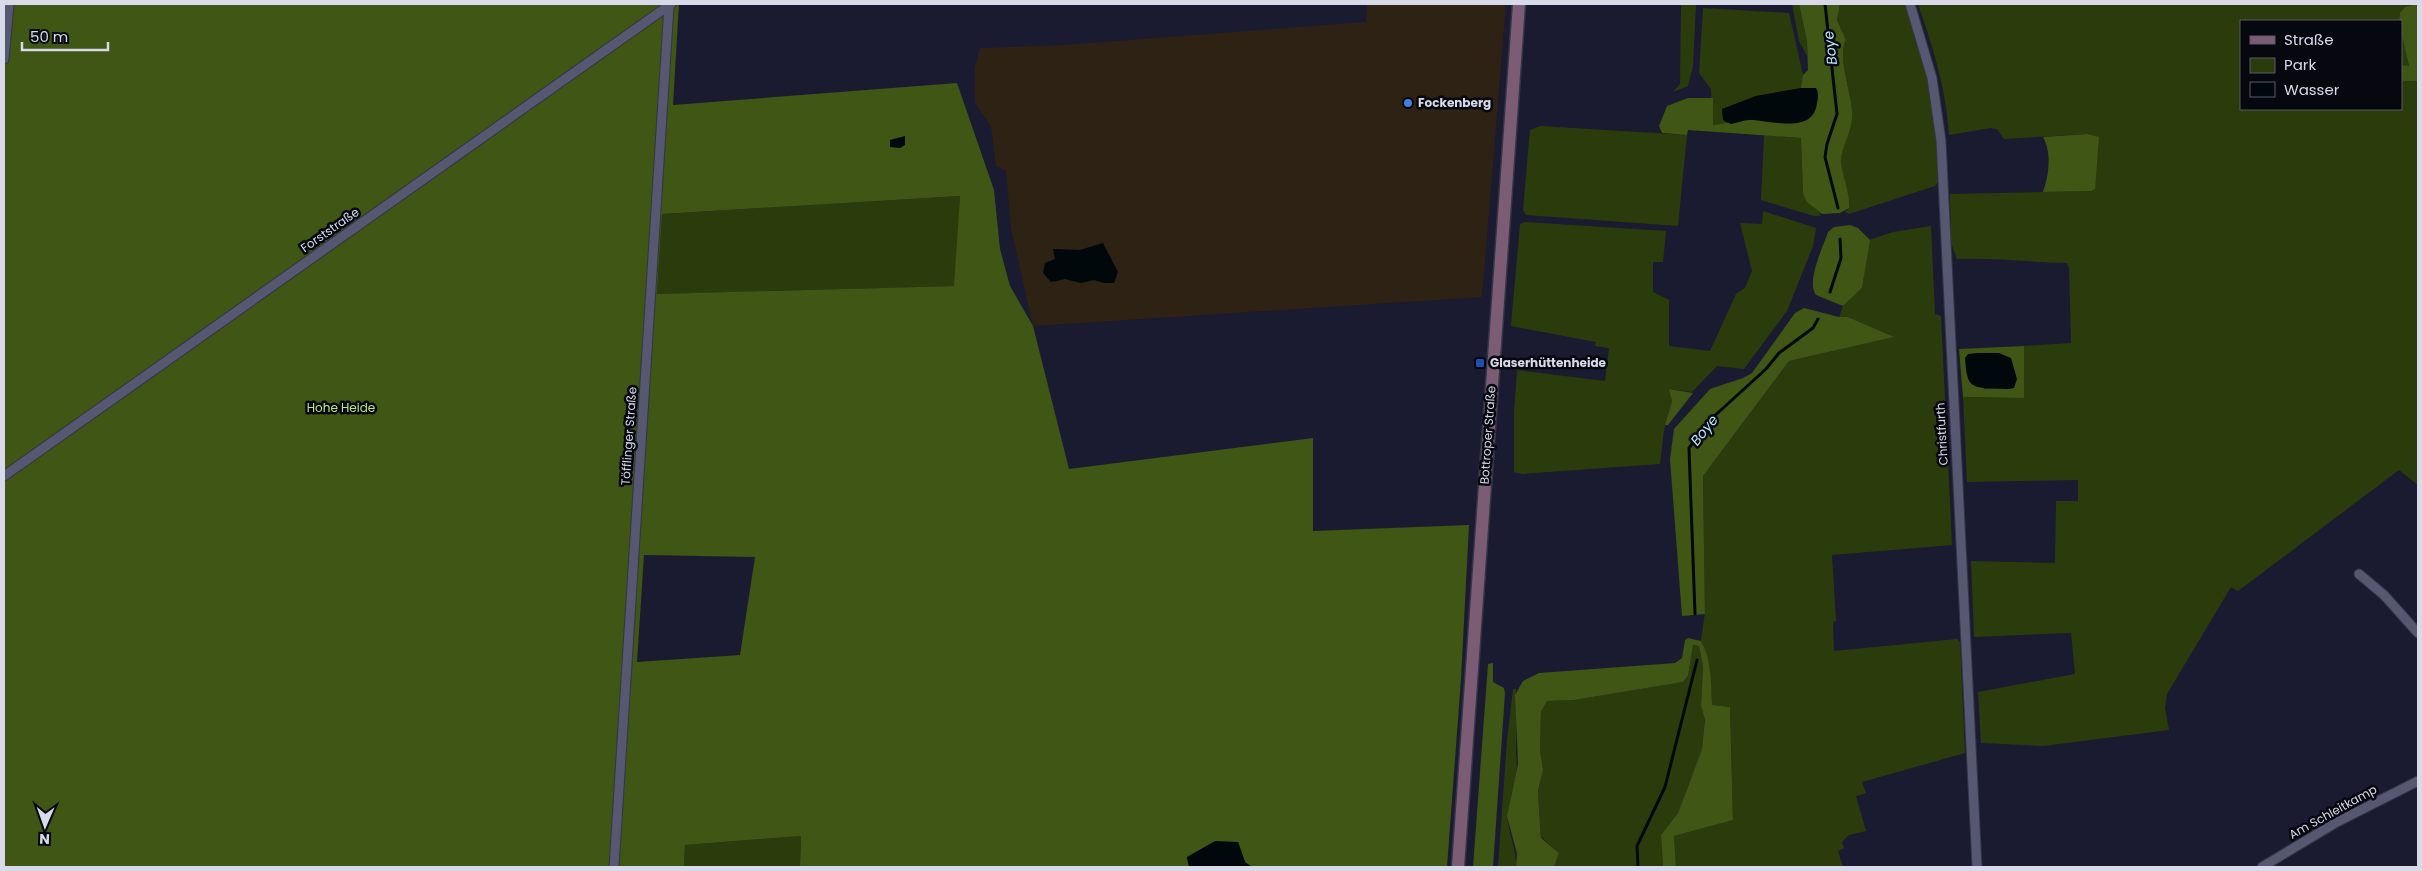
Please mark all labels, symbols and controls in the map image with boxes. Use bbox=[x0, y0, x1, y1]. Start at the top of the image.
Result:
scale bar bbox=[22, 20, 109, 52]
legend bbox=[2240, 20, 2402, 110]
text: 50 m bbox=[30, 26, 68, 47]
text: Straße bbox=[2284, 29, 2334, 50]
water label: Boye bbox=[1818, 30, 1842, 66]
text: Park bbox=[2284, 54, 2316, 75]
text: Wasser bbox=[2284, 79, 2340, 100]
place label: Fockenberg bbox=[1418, 94, 1491, 111]
marker: Fockenberg bbox=[1402, 97, 1414, 109]
street label: Forststraße bbox=[297, 203, 362, 256]
place label: Glaserhüttenheide bbox=[1490, 354, 1607, 371]
marker: Glaserhüttenheide bbox=[1474, 357, 1486, 369]
street label: Bottroper Straße bbox=[1476, 385, 1499, 485]
street label: Töfflinger Straße bbox=[617, 386, 640, 486]
park label: Hohe Heide bbox=[307, 399, 375, 416]
street label: Christfurth bbox=[1931, 402, 1952, 466]
water label: Boye bbox=[1685, 410, 1723, 450]
street label: Am Schleitkamp bbox=[2286, 780, 2380, 843]
north arrow bbox=[20, 801, 70, 851]
text: N bbox=[39, 829, 50, 849]

